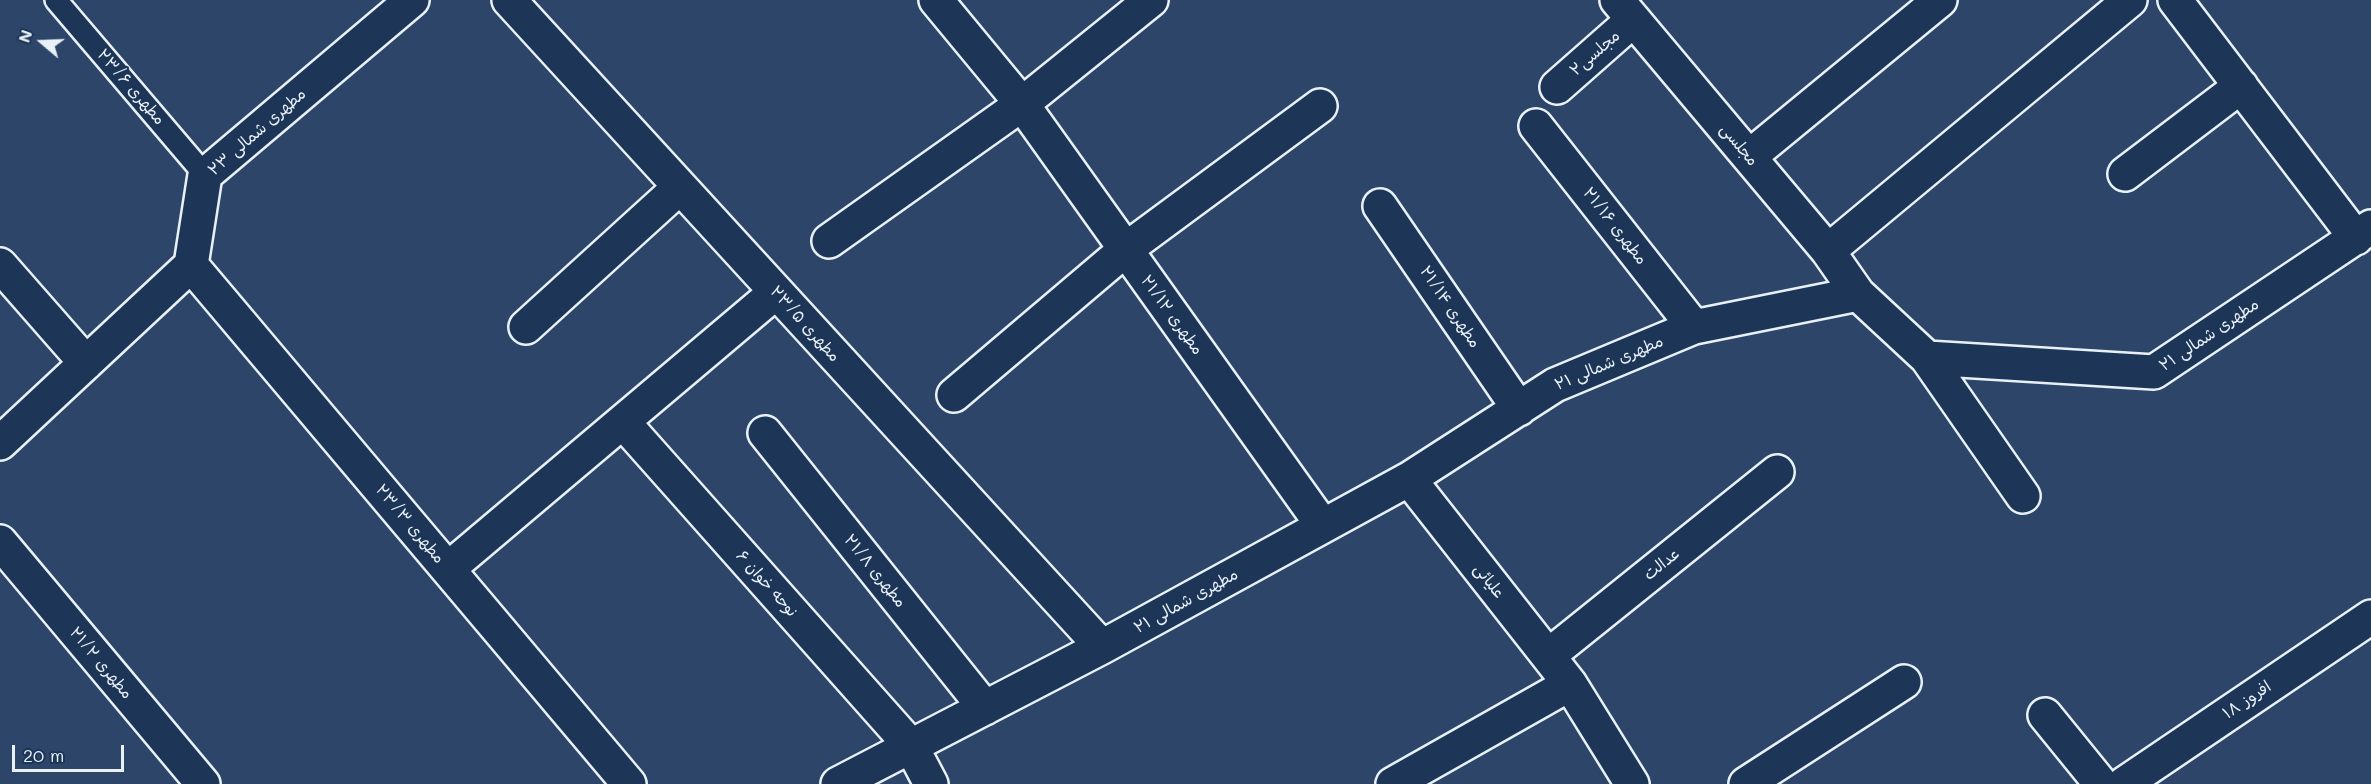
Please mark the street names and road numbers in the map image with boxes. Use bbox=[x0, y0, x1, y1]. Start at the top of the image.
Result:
street label: مجلسی۲ bbox=[1566, 26, 1624, 80]
street label: مطهری ۲۳/۶ bbox=[93, 45, 169, 129]
street label: مطهری شمالی ۲۳ bbox=[204, 84, 310, 180]
street label: مجلسی bbox=[1716, 120, 1762, 170]
street label: مطهری ۲۱/۱۶ bbox=[1579, 184, 1651, 268]
street label: مطهری ۲۱/۱۴ bbox=[1416, 262, 1484, 352]
street label: مطهری ۲۱/۱۲ bbox=[1137, 271, 1207, 359]
street label: مطهری ۲۳/۵ bbox=[766, 282, 844, 366]
street label: مطهری شمالی ۲۱ bbox=[2156, 295, 2262, 375]
street label: مطهری شمالی ۲۱ bbox=[1552, 331, 1666, 395]
street label: مطهری ۲۳/۳ bbox=[371, 480, 449, 568]
street label: مطهری ۲۱/۸ bbox=[840, 531, 910, 611]
street label: عدالت bbox=[1640, 544, 1684, 584]
street label: نوحه خوان ۶ bbox=[732, 547, 802, 621]
street label: علیائی bbox=[1470, 560, 1508, 602]
street label: مطهری شمالی ۲۱ bbox=[1131, 564, 1241, 638]
street label: مطهری ۲۱/۲ bbox=[65, 623, 137, 703]
street label: افروز ۱۸ bbox=[2219, 677, 2275, 723]

